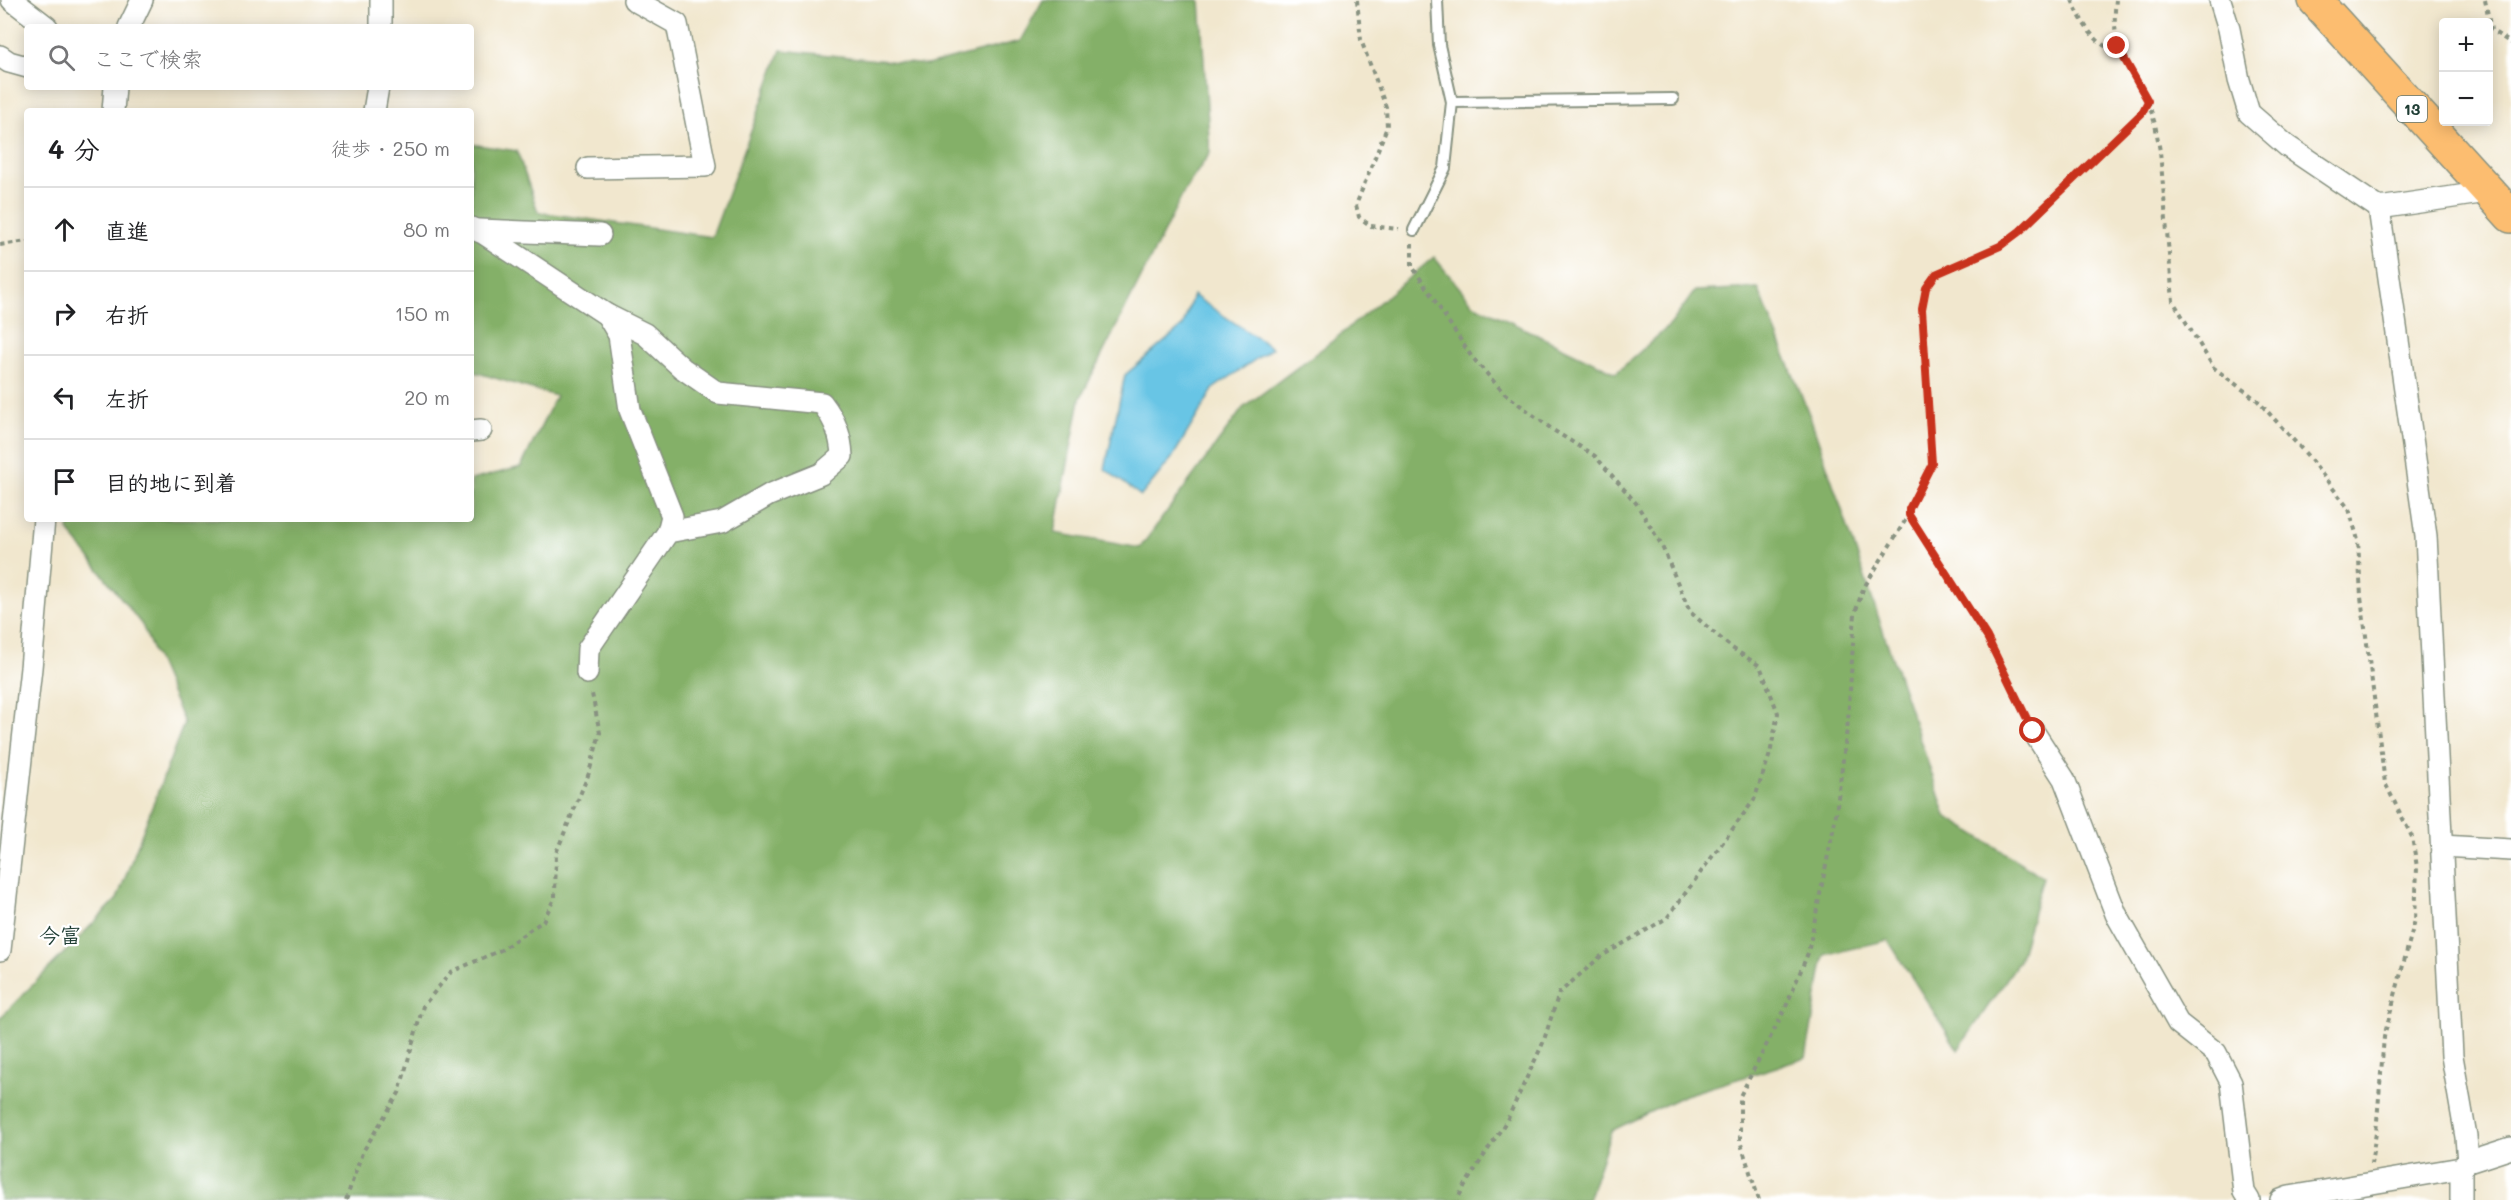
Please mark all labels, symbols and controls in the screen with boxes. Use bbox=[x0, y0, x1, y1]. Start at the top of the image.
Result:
map controls bbox=[2439, 18, 2493, 126]
button: + bbox=[2439, 18, 2493, 72]
search box bbox=[24, 24, 474, 90]
route end bbox=[2103, 32, 2129, 58]
icon: search bbox=[45, 41, 78, 74]
text: ここで検索 bbox=[93, 44, 203, 73]
button: − bbox=[2439, 72, 2493, 126]
road number: 13 bbox=[2397, 96, 2427, 122]
text: 4 分 bbox=[48, 132, 100, 166]
text: 徒歩 · 250 m bbox=[331, 135, 450, 161]
icon: ahead bbox=[48, 213, 81, 246]
text: 直進 bbox=[105, 216, 149, 245]
text: 80 m bbox=[403, 216, 450, 242]
icon: right bbox=[48, 297, 81, 330]
text: 右折 bbox=[105, 300, 149, 329]
text: 150 m bbox=[395, 300, 450, 326]
icon: left bbox=[48, 381, 81, 414]
text: 左折 bbox=[105, 384, 149, 413]
text: 20 m bbox=[404, 384, 450, 410]
icon: arrive bbox=[48, 465, 81, 498]
text: 目的地に到着 bbox=[105, 468, 237, 497]
route start bbox=[2019, 717, 2045, 743]
district label: 今富 bbox=[39, 921, 81, 948]

